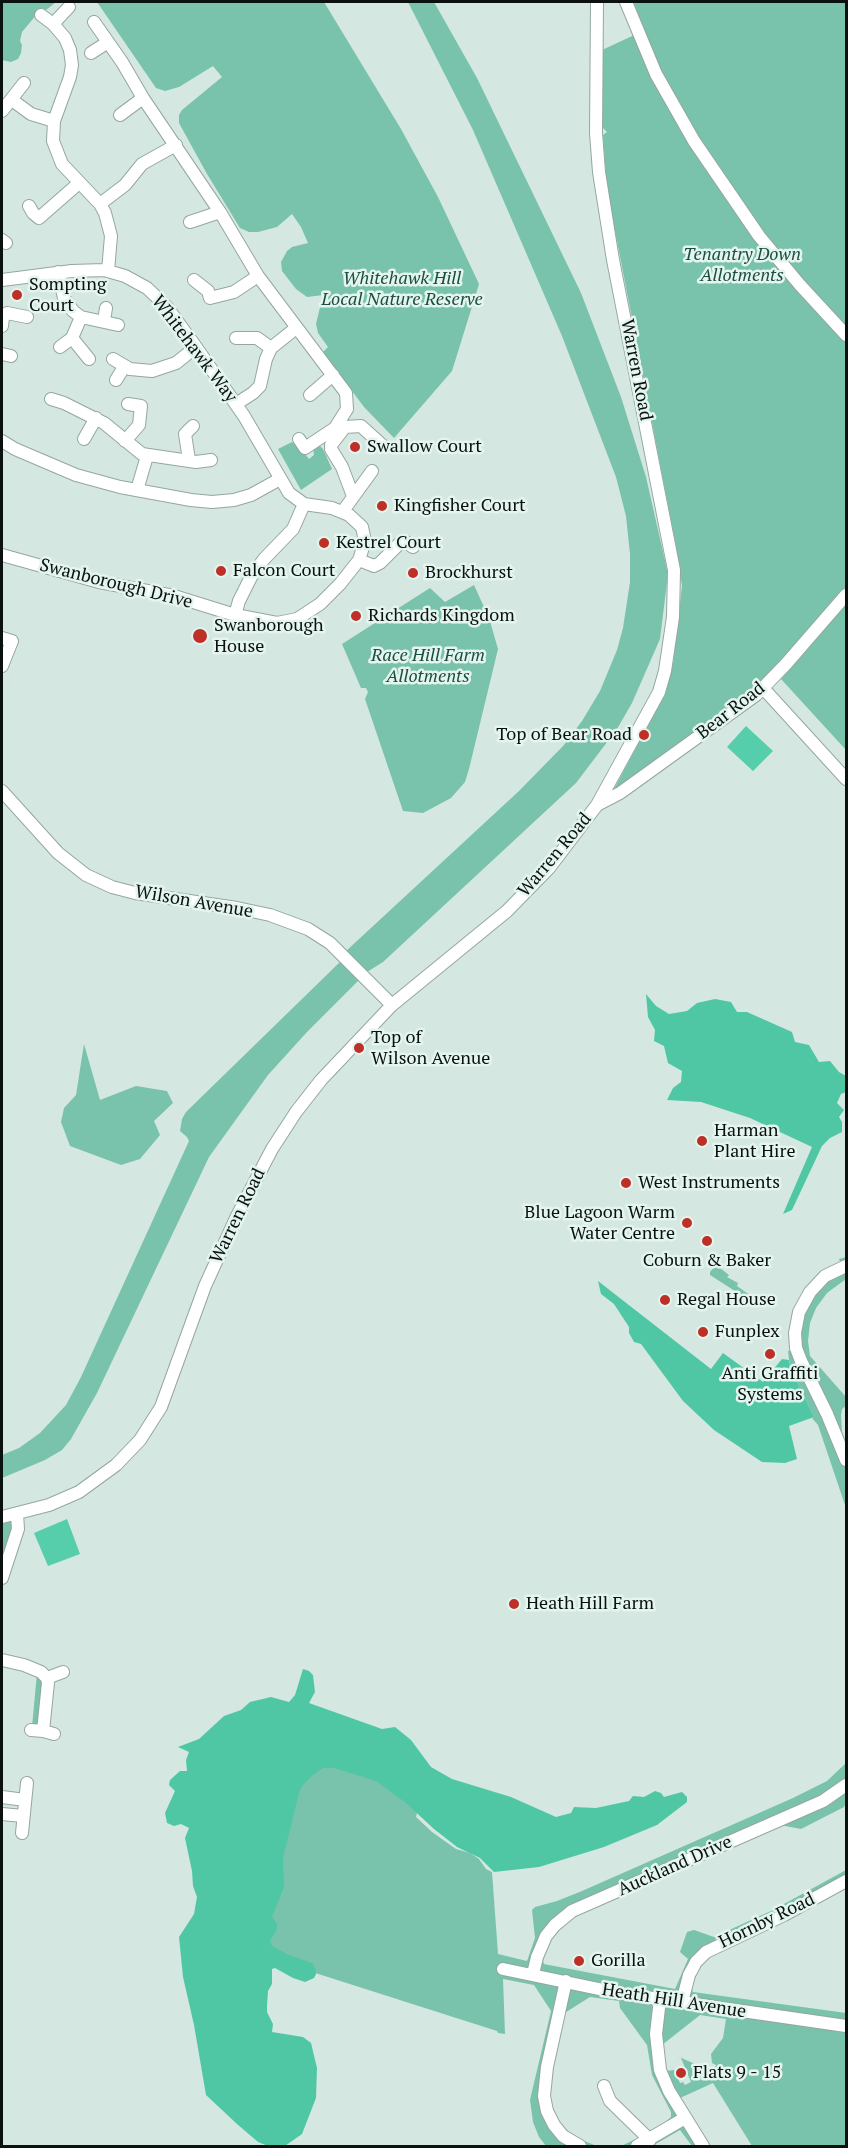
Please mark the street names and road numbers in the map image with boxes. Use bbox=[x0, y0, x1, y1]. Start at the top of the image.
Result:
street label: Whitehawk Way bbox=[147, 291, 241, 407]
street label: Warren Road bbox=[616, 317, 656, 423]
street label: Swanborough Drive bbox=[37, 555, 195, 613]
street label: Bear Road bbox=[693, 678, 769, 744]
street label: Warren Road bbox=[514, 809, 596, 901]
street label: Wilson Avenue bbox=[133, 881, 255, 923]
street label: Warren Road bbox=[206, 1165, 270, 1267]
street label: Auckland Drive bbox=[615, 1831, 735, 1901]
street label: Hornby Road bbox=[716, 1889, 818, 1953]
street label: Heath Hill Avenue bbox=[600, 1979, 748, 2023]

